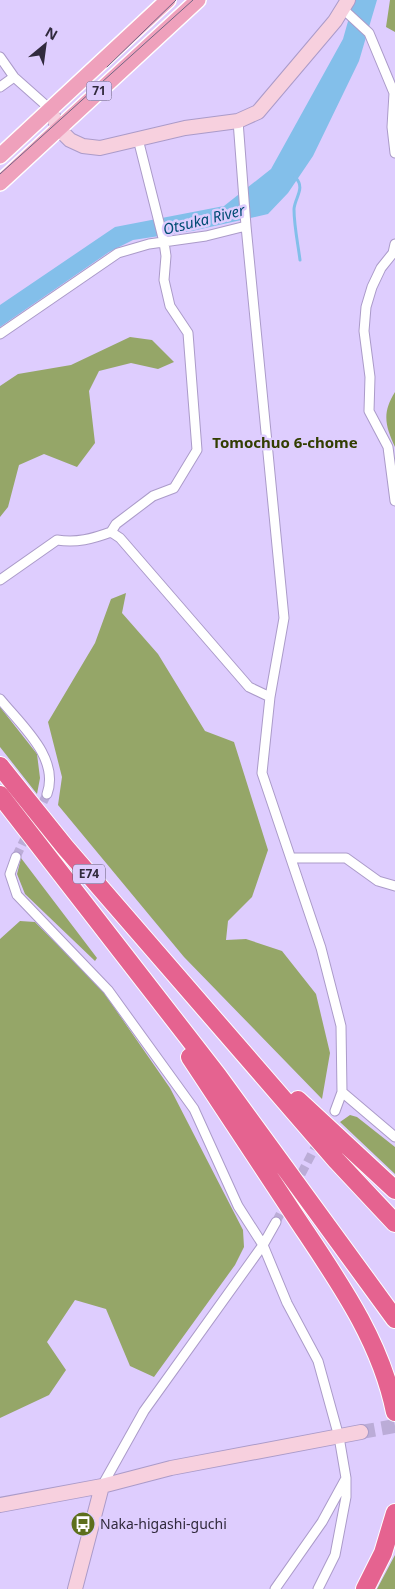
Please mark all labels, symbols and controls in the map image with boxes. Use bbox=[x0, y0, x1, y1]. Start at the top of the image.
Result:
north arrow bbox=[20, 20, 70, 70]
text: N bbox=[42, 22, 61, 44]
road number: 71 bbox=[86, 82, 112, 100]
water label: Otsuka River bbox=[161, 199, 248, 239]
district label: Tomochuo 6-chome bbox=[212, 432, 358, 452]
road number: E74 bbox=[73, 864, 105, 884]
bus stop icon: Naka-higashi-guchi bbox=[70, 1511, 96, 1537]
place label: Naka-higashi-guchi bbox=[100, 1514, 227, 1533]

